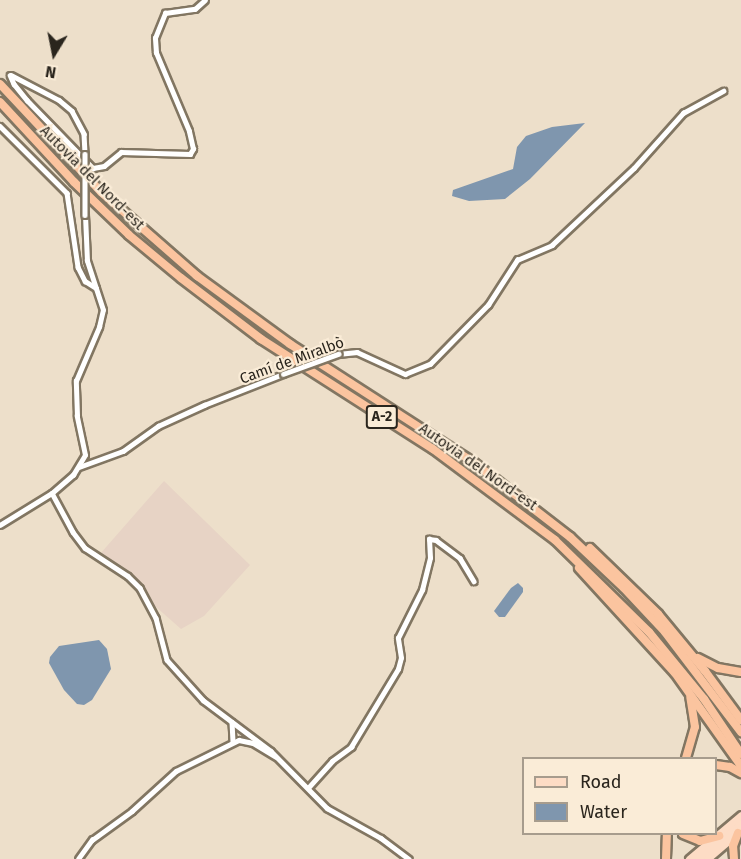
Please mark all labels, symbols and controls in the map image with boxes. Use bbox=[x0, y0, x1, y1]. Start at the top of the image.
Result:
north arrow bbox=[24, 24, 84, 84]
text: N bbox=[44, 62, 58, 82]
street label: Autovia del Nord-est bbox=[36, 122, 148, 234]
street label: Camí de Miralbò bbox=[237, 334, 347, 388]
road number: A-2 bbox=[366, 406, 398, 428]
street label: Autovia del Nord-est bbox=[415, 419, 541, 515]
legend bbox=[522, 757, 717, 835]
text: Road bbox=[580, 771, 622, 793]
text: Water bbox=[580, 801, 627, 823]

